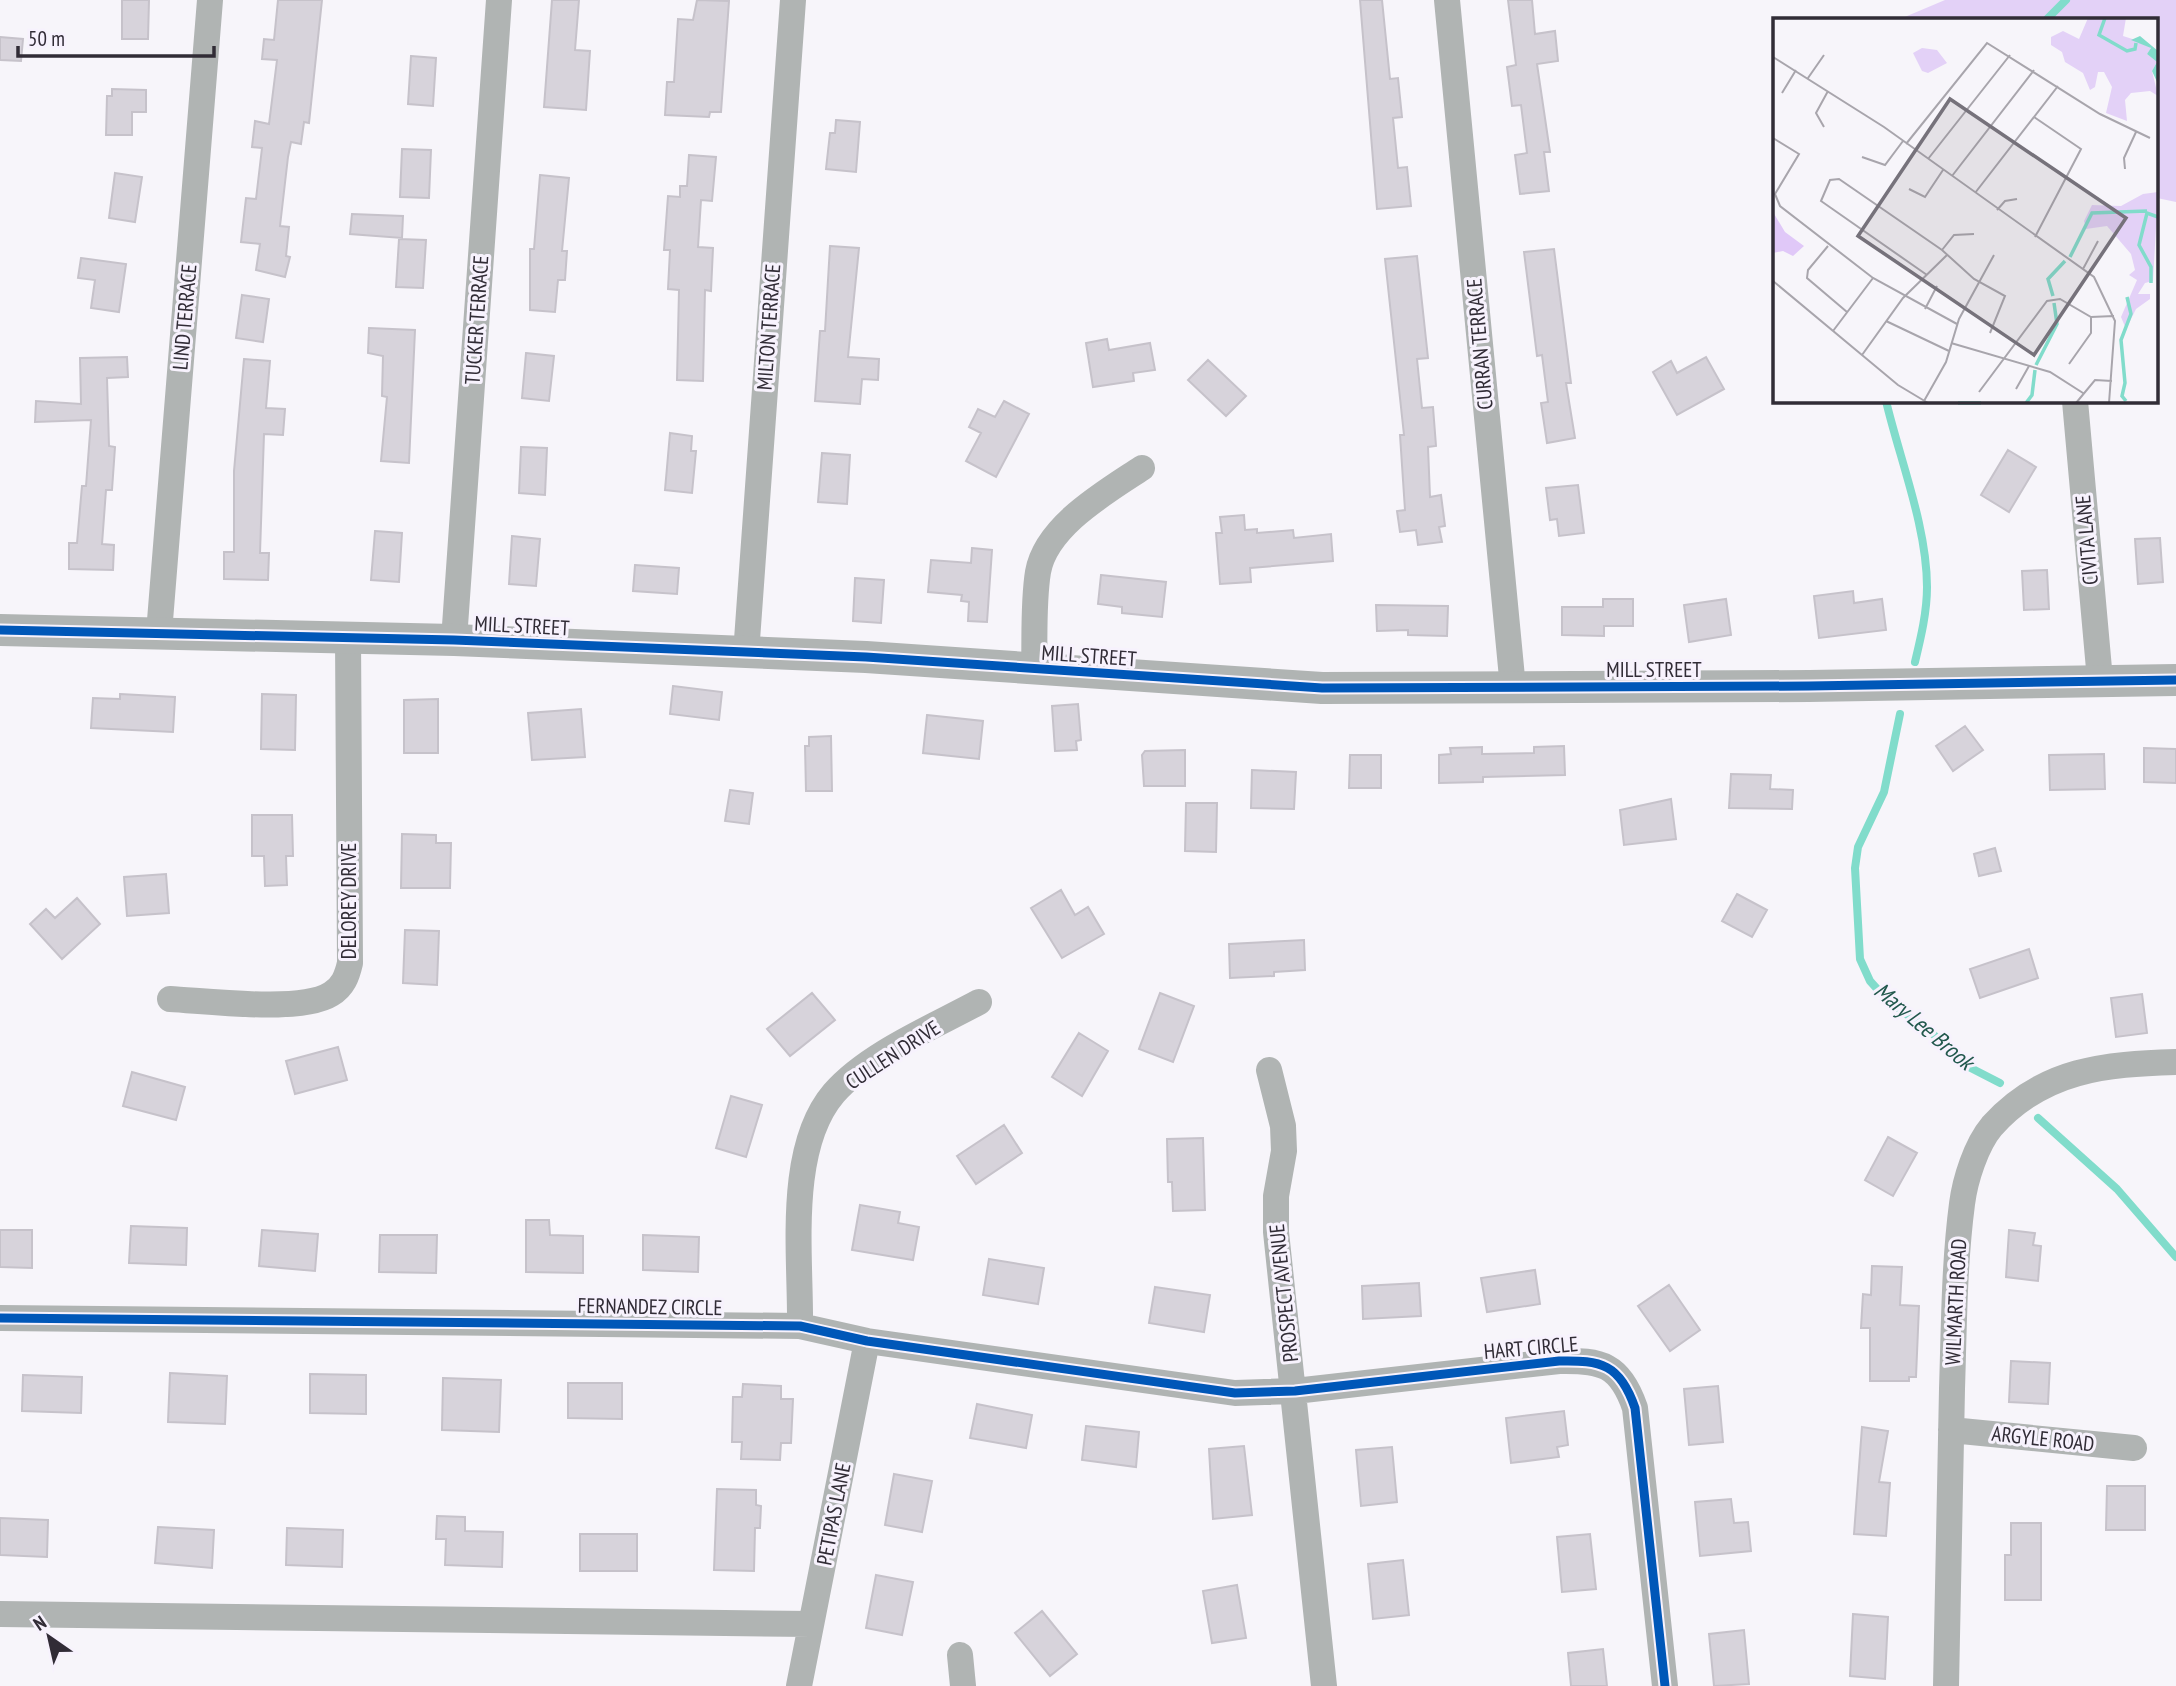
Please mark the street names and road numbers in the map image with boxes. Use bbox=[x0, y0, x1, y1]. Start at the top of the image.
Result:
street label: TUCKER TERRACE bbox=[459, 254, 494, 385]
street label: LIND TERRACE bbox=[166, 263, 203, 371]
street label: MILTON TERRACE bbox=[751, 263, 786, 391]
street label: CURRAN TERRACE bbox=[1460, 277, 1499, 411]
street label: CIVITA LANE bbox=[2069, 494, 2104, 586]
street label: MILL STREET bbox=[474, 610, 571, 642]
street label: MILL STREET bbox=[1041, 639, 1138, 672]
street label: MILL STREET bbox=[1606, 656, 1702, 683]
street label: DELOREY DRIVE bbox=[335, 843, 362, 959]
street label: CULLEN DRIVE bbox=[840, 1014, 945, 1095]
street label: PROSPECT AVENUE bbox=[1263, 1223, 1304, 1363]
street label: WILMARTH ROAD bbox=[1939, 1238, 1972, 1366]
street label: FERNANDEZ CIRCLE bbox=[577, 1292, 723, 1321]
street label: HART CIRCLE bbox=[1483, 1330, 1579, 1365]
street label: ARGYLE ROAD bbox=[1990, 1420, 2096, 1457]
street label: PETIPAS LANE bbox=[810, 1460, 857, 1567]

